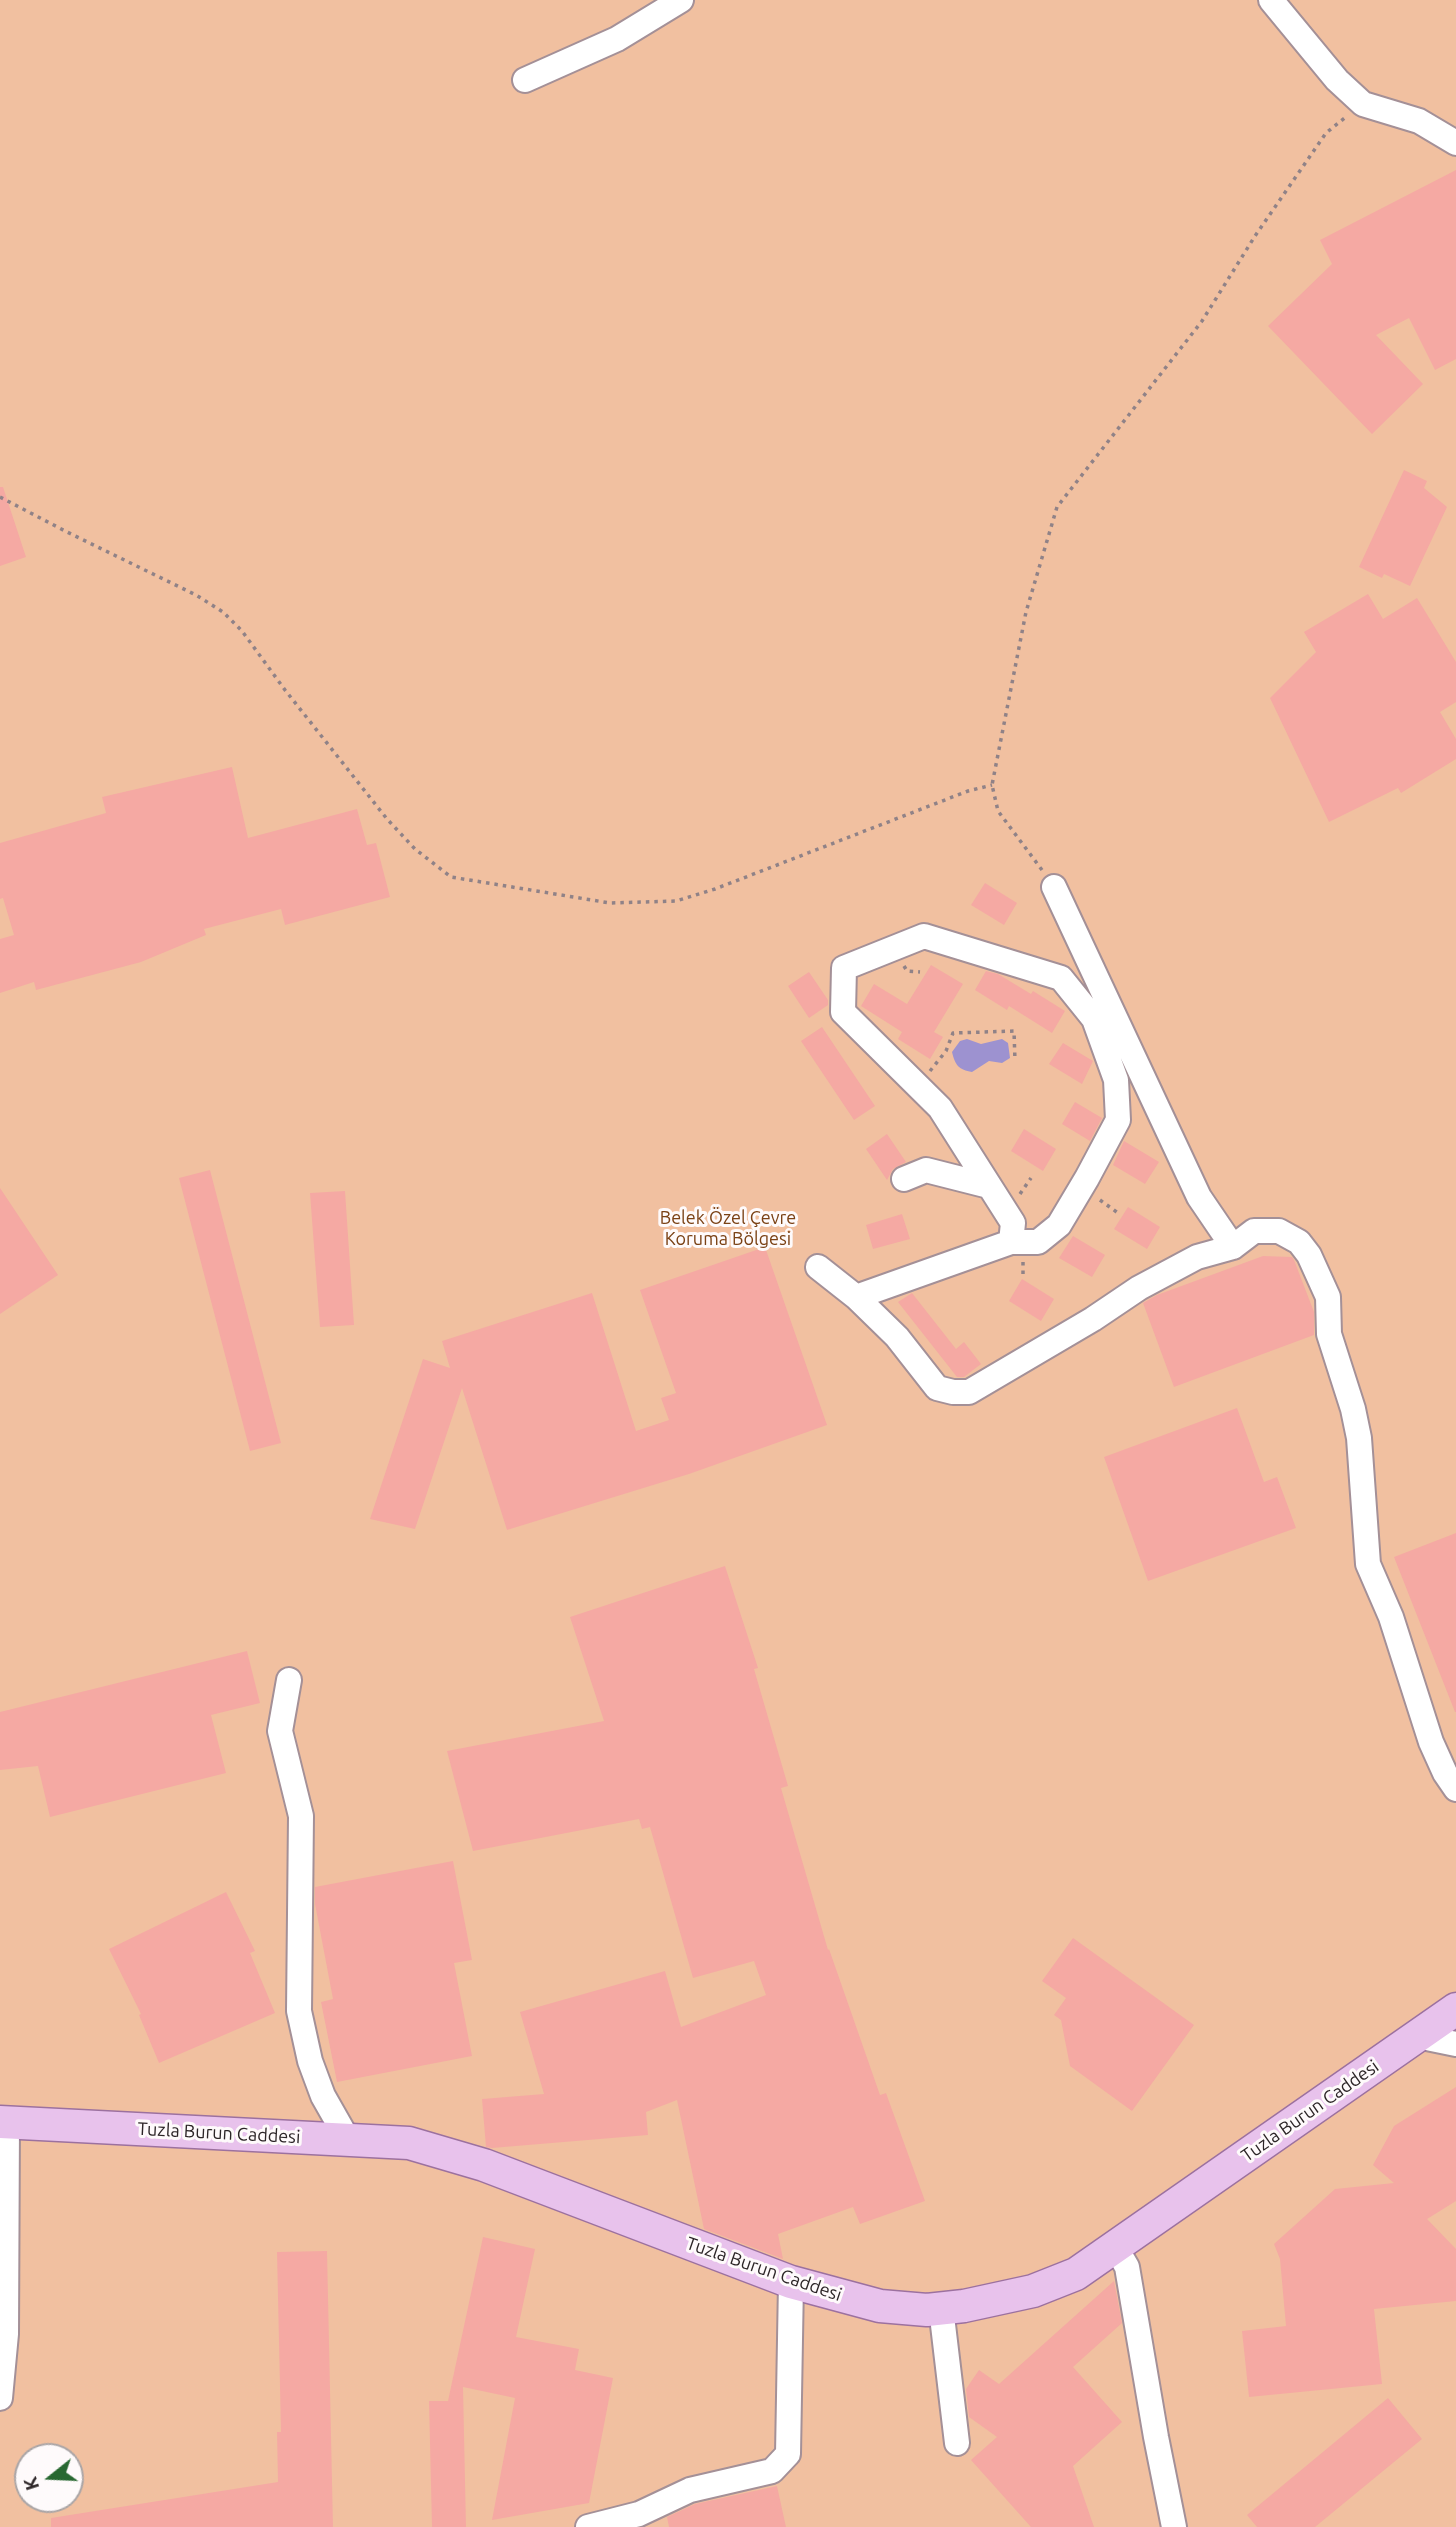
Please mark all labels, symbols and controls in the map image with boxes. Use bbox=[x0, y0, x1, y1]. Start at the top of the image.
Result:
park label: Belek Özel Çevre Koruma Bölgesi bbox=[660, 1207, 796, 1250]
street label: Tuzla Burun Caddesi bbox=[1237, 2055, 1383, 2167]
street label: Tuzla Burun Caddesi bbox=[137, 2118, 301, 2148]
street label: Tuzla Burun Caddesi bbox=[683, 2232, 845, 2306]
north arrow bbox=[14, 2443, 84, 2513]
text: K bbox=[19, 2474, 43, 2493]

